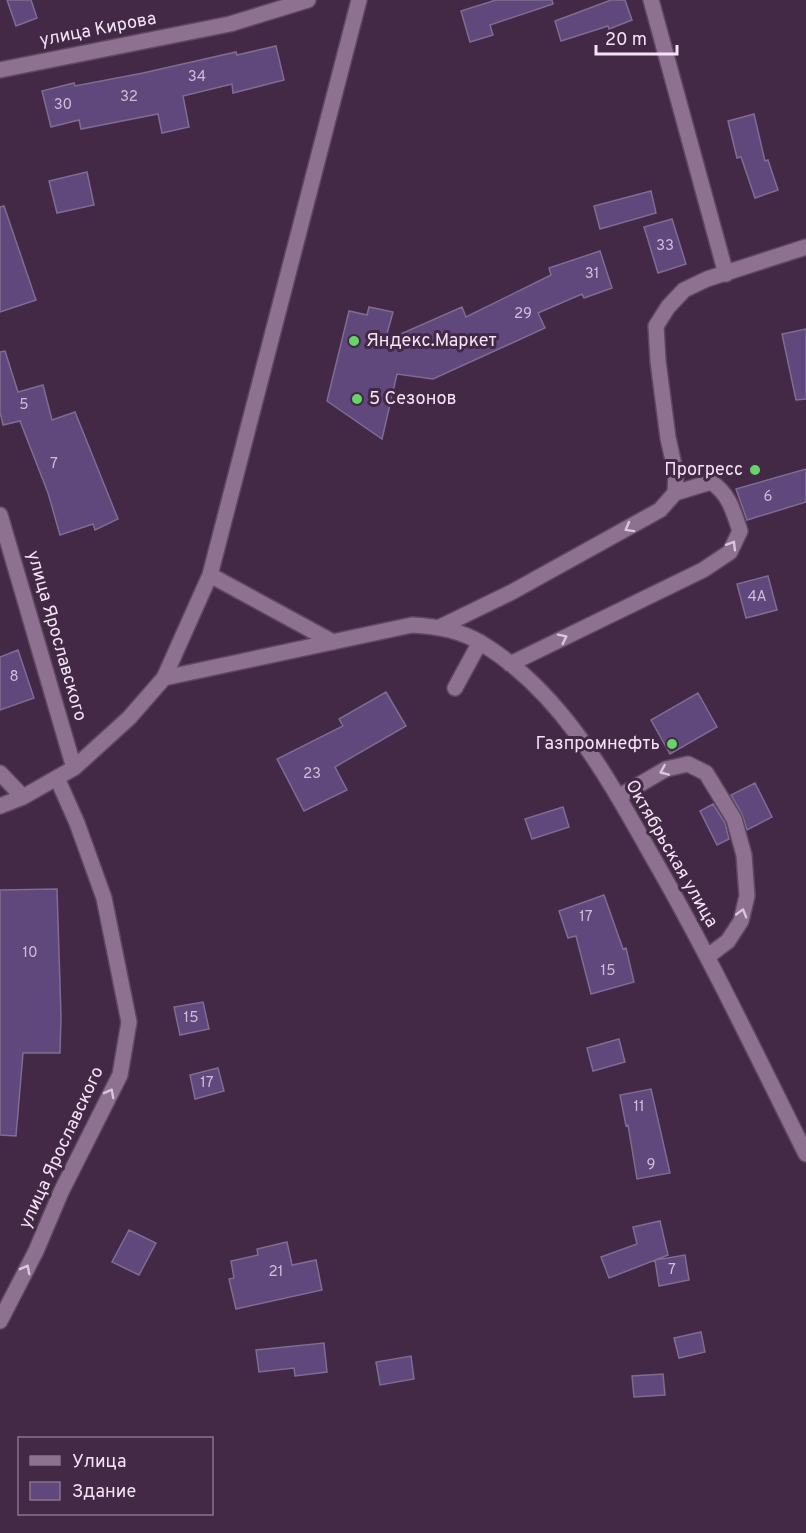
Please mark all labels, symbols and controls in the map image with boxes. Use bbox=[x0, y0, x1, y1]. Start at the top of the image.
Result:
street label: улица Кирова bbox=[38, 7, 158, 53]
scale bar bbox=[596, 18, 677, 56]
text: 20 m bbox=[605, 29, 647, 52]
house number: 34 bbox=[188, 68, 206, 87]
house number: 32 bbox=[120, 88, 138, 107]
house number: 30 bbox=[54, 96, 72, 115]
house number: 33 bbox=[656, 237, 674, 256]
house number: 31 bbox=[585, 265, 599, 284]
house number: 29 bbox=[514, 305, 532, 324]
place label: Яндекс.Маркет bbox=[366, 330, 497, 353]
marker: Яндекс.Маркет bbox=[347, 334, 361, 348]
place label: 5 Сезонов bbox=[369, 388, 457, 411]
marker: 5 Сезонов bbox=[350, 392, 364, 406]
house number: 5 bbox=[19, 396, 29, 415]
house number: 7 bbox=[50, 455, 58, 474]
place label: Прогресс bbox=[664, 459, 743, 482]
marker: Прогресс bbox=[748, 463, 762, 477]
house number: 6 bbox=[764, 488, 773, 507]
one-way arrow bbox=[625, 520, 635, 532]
one-way arrow bbox=[725, 541, 736, 551]
street label: улица Ярославского bbox=[21, 548, 91, 724]
house number: 4А bbox=[747, 588, 767, 607]
one-way arrow bbox=[556, 634, 567, 646]
house number: 8 bbox=[9, 668, 19, 687]
place label: Газпромнефть bbox=[535, 733, 660, 756]
marker: Газпромнефть bbox=[665, 737, 679, 751]
one-way arrow bbox=[660, 764, 671, 776]
house number: 23 bbox=[303, 765, 321, 784]
street label: Октябрьская улица bbox=[619, 776, 723, 932]
house number: 17 bbox=[579, 908, 593, 927]
one-way arrow bbox=[735, 908, 748, 918]
house number: 10 bbox=[22, 944, 38, 963]
house number: 15 bbox=[601, 962, 615, 981]
house number: 15 bbox=[184, 1009, 198, 1028]
street label: улица Ярославского bbox=[14, 1063, 110, 1233]
house number: 17 bbox=[200, 1074, 214, 1093]
one-way arrow bbox=[103, 1088, 115, 1099]
house number: 11 bbox=[633, 1098, 645, 1117]
house number: 9 bbox=[647, 1156, 655, 1175]
house number: 7 bbox=[668, 1261, 676, 1280]
house number: 21 bbox=[269, 1263, 283, 1282]
one-way arrow bbox=[19, 1264, 30, 1275]
legend bbox=[18, 1437, 213, 1515]
text: Улица bbox=[72, 1451, 126, 1474]
text: Здание bbox=[72, 1481, 136, 1504]

